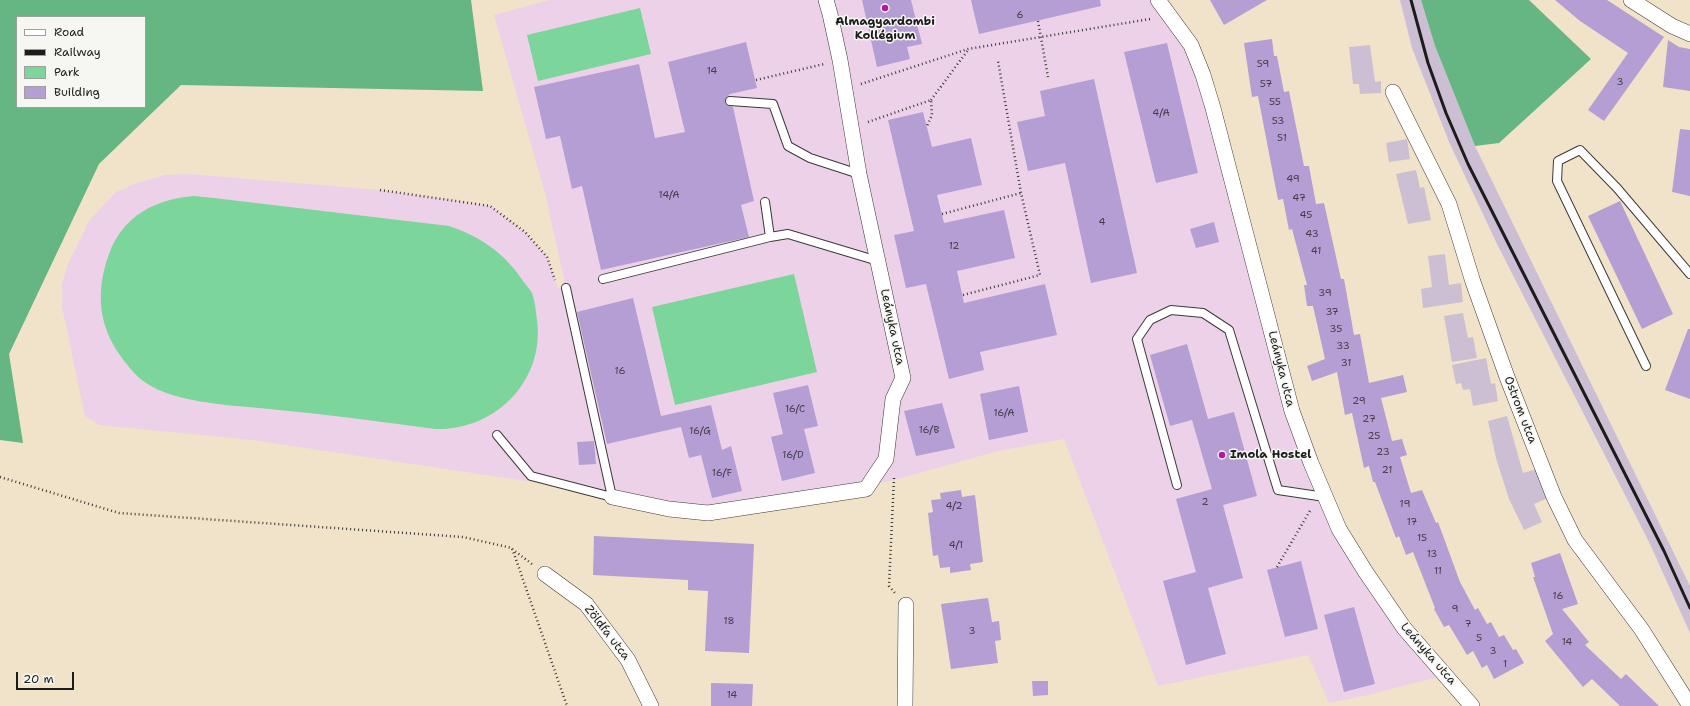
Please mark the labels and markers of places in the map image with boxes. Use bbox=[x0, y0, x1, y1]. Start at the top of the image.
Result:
marker: Almagyardombi Kollégium bbox=[880, 3, 890, 13]
place label: Almagyardombi Kollégium bbox=[835, 15, 935, 43]
place label: Imola Hostel bbox=[1230, 448, 1311, 462]
marker: Imola Hostel bbox=[1217, 450, 1227, 460]

